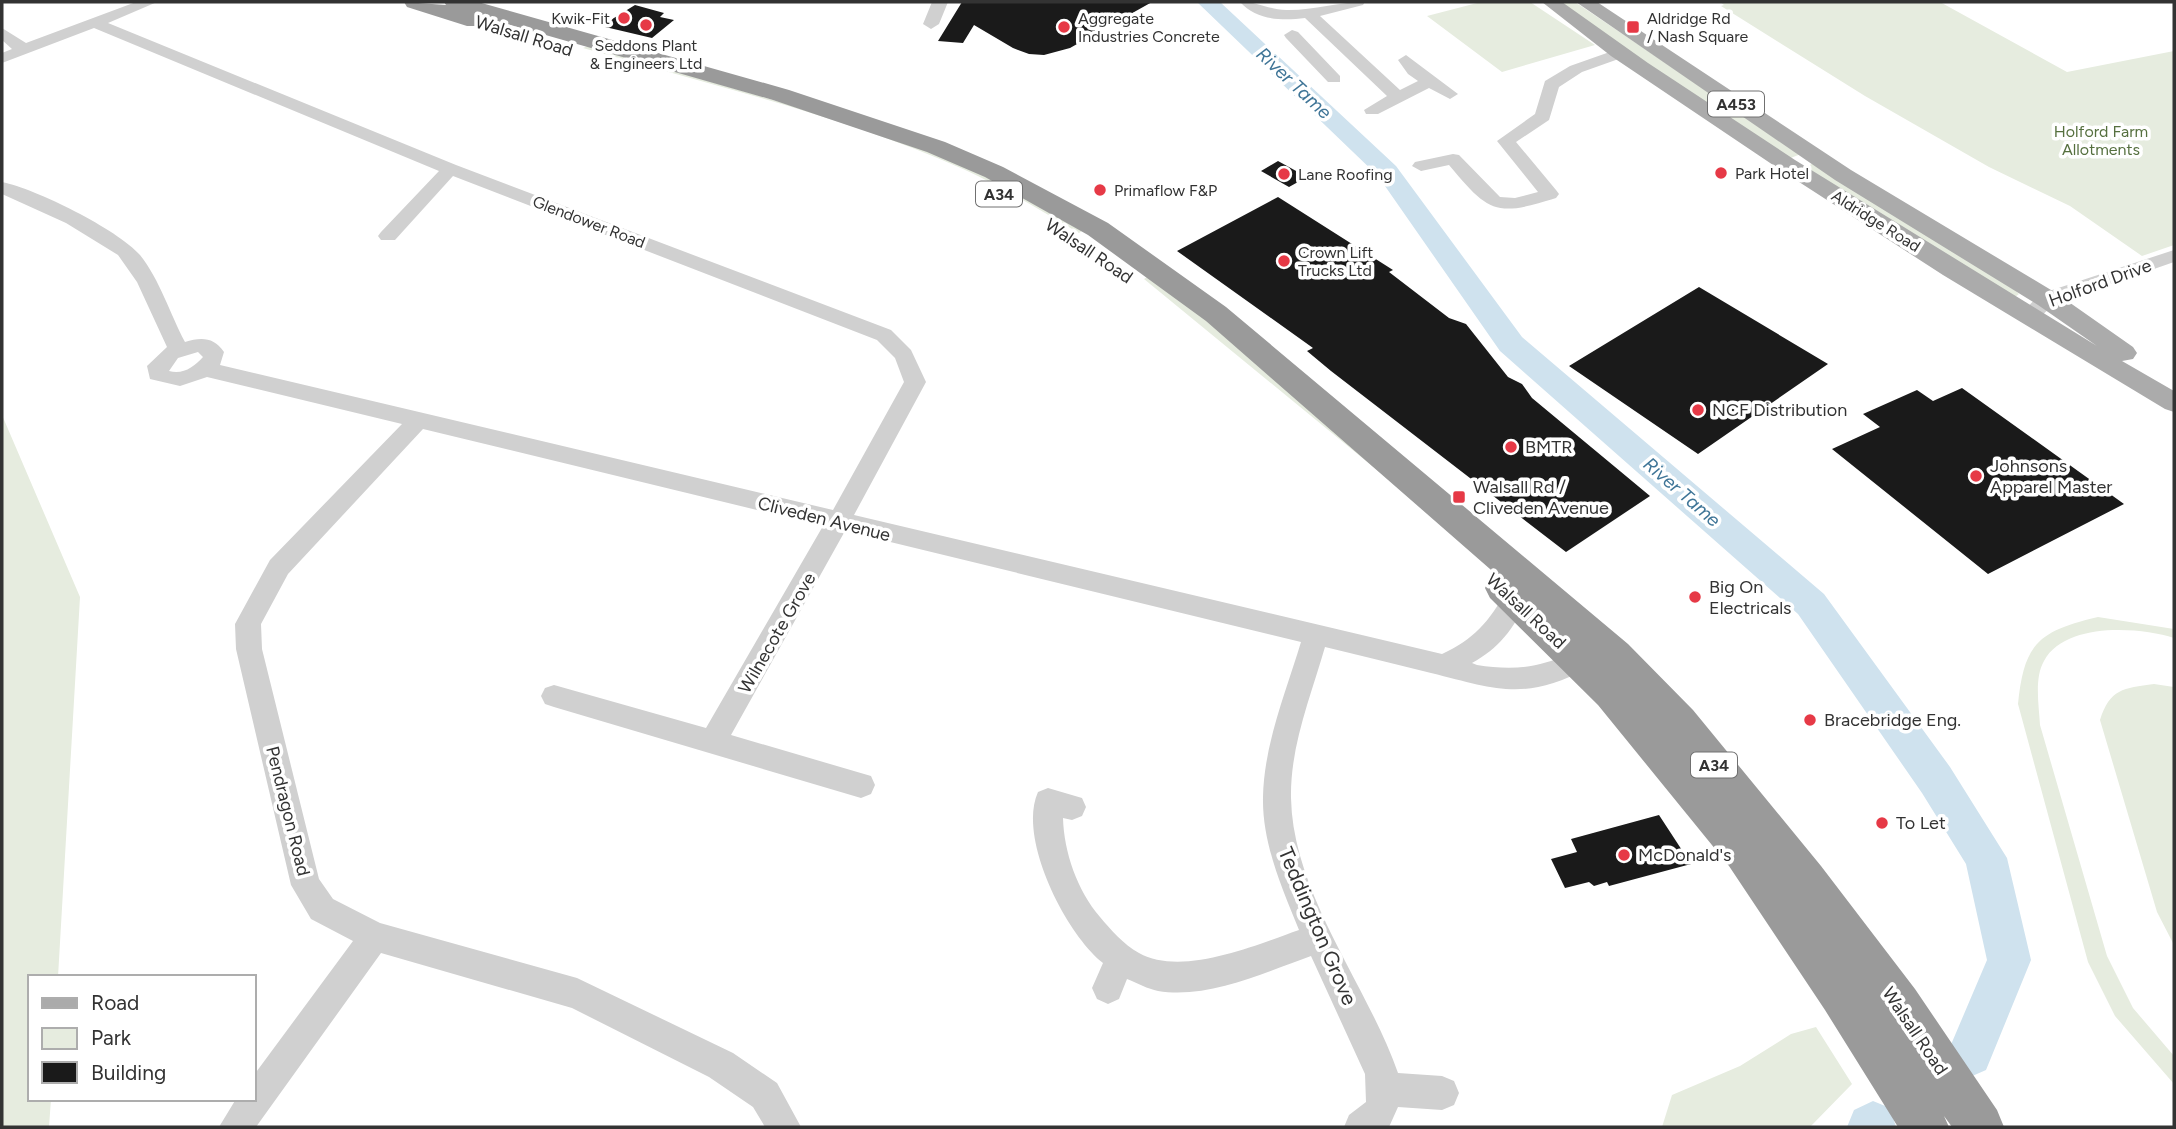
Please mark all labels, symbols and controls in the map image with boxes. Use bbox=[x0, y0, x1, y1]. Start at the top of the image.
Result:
place label: Kwik-Fit bbox=[551, 9, 610, 28]
place label: Aggregate Industries Concrete bbox=[1078, 9, 1220, 46]
place label: Aldridge Rd / Nash Square bbox=[1647, 9, 1749, 46]
marker: Kwik-Fit bbox=[616, 10, 632, 26]
street label: Walsall Road bbox=[472, 11, 576, 61]
marker: Seddons Plant & Engineers Ltd bbox=[638, 17, 654, 33]
marker: Aggregate Industries Concrete bbox=[1056, 19, 1072, 35]
marker: Aldridge Rd / Nash Square bbox=[1625, 19, 1641, 35]
place label: Seddons Plant & Engineers Ltd bbox=[590, 36, 702, 73]
water label: River Tame bbox=[1252, 42, 1337, 124]
road number: A453 bbox=[1708, 92, 1764, 116]
park label: Holford Farm Allotments bbox=[2054, 122, 2148, 159]
place label: Park Hotel bbox=[1735, 164, 1809, 183]
place label: Lane Roofing bbox=[1298, 165, 1393, 184]
marker: Park Hotel bbox=[1713, 165, 1729, 181]
marker: Lane Roofing bbox=[1276, 166, 1292, 182]
place label: Primaflow F&P bbox=[1114, 181, 1217, 200]
road number: A34 bbox=[976, 182, 1022, 206]
marker: Primaflow F&P bbox=[1092, 182, 1108, 198]
street label: Aldridge Road bbox=[1828, 186, 1924, 256]
street label: Glendower Road bbox=[530, 192, 648, 252]
street label: Walsall Road bbox=[1041, 214, 1137, 288]
place label: Crown Lift Trucks Ltd bbox=[1298, 243, 1373, 280]
marker: Crown Lift Trucks Ltd bbox=[1276, 253, 1292, 269]
street label: Holford Drive bbox=[2046, 254, 2154, 312]
place label: NCF Distribution bbox=[1712, 399, 1847, 421]
marker: NCF Distribution bbox=[1690, 402, 1706, 418]
place label: BMTR bbox=[1525, 436, 1572, 458]
marker: BMTR bbox=[1503, 439, 1519, 455]
water label: River Tame bbox=[1639, 452, 1726, 532]
place label: Johnsons Apparel Master bbox=[1990, 455, 2112, 498]
marker: Johnsons Apparel Master bbox=[1968, 468, 1984, 484]
place label: Walsall Rd / Cliveden Avenue bbox=[1473, 476, 1609, 519]
marker: Walsall Rd / Cliveden Avenue bbox=[1451, 489, 1467, 505]
street label: Cliveden Avenue bbox=[755, 492, 893, 546]
street label: Walsall Road bbox=[1482, 568, 1570, 654]
street label: Wilnecote Grove bbox=[734, 569, 820, 697]
place label: Big On Electricals bbox=[1709, 576, 1792, 619]
marker: Big On Electricals bbox=[1687, 589, 1703, 605]
place label: Bracebridge Eng. bbox=[1824, 709, 1961, 731]
marker: Bracebridge Eng. bbox=[1802, 712, 1818, 728]
street label: Pendragon Road bbox=[261, 744, 315, 878]
road number: A34 bbox=[1691, 752, 1737, 778]
place label: To Let bbox=[1896, 812, 1946, 834]
marker: To Let bbox=[1874, 815, 1890, 831]
street label: Teddington Grove bbox=[1273, 843, 1363, 1009]
place label: McDonald's bbox=[1638, 844, 1732, 866]
marker: McDonald's bbox=[1616, 847, 1632, 863]
legend bbox=[28, 975, 256, 1101]
street label: Walsall Road bbox=[1878, 983, 1952, 1079]
text: Road bbox=[91, 990, 139, 1015]
text: Park bbox=[91, 1025, 132, 1050]
text: Building bbox=[91, 1060, 166, 1085]

